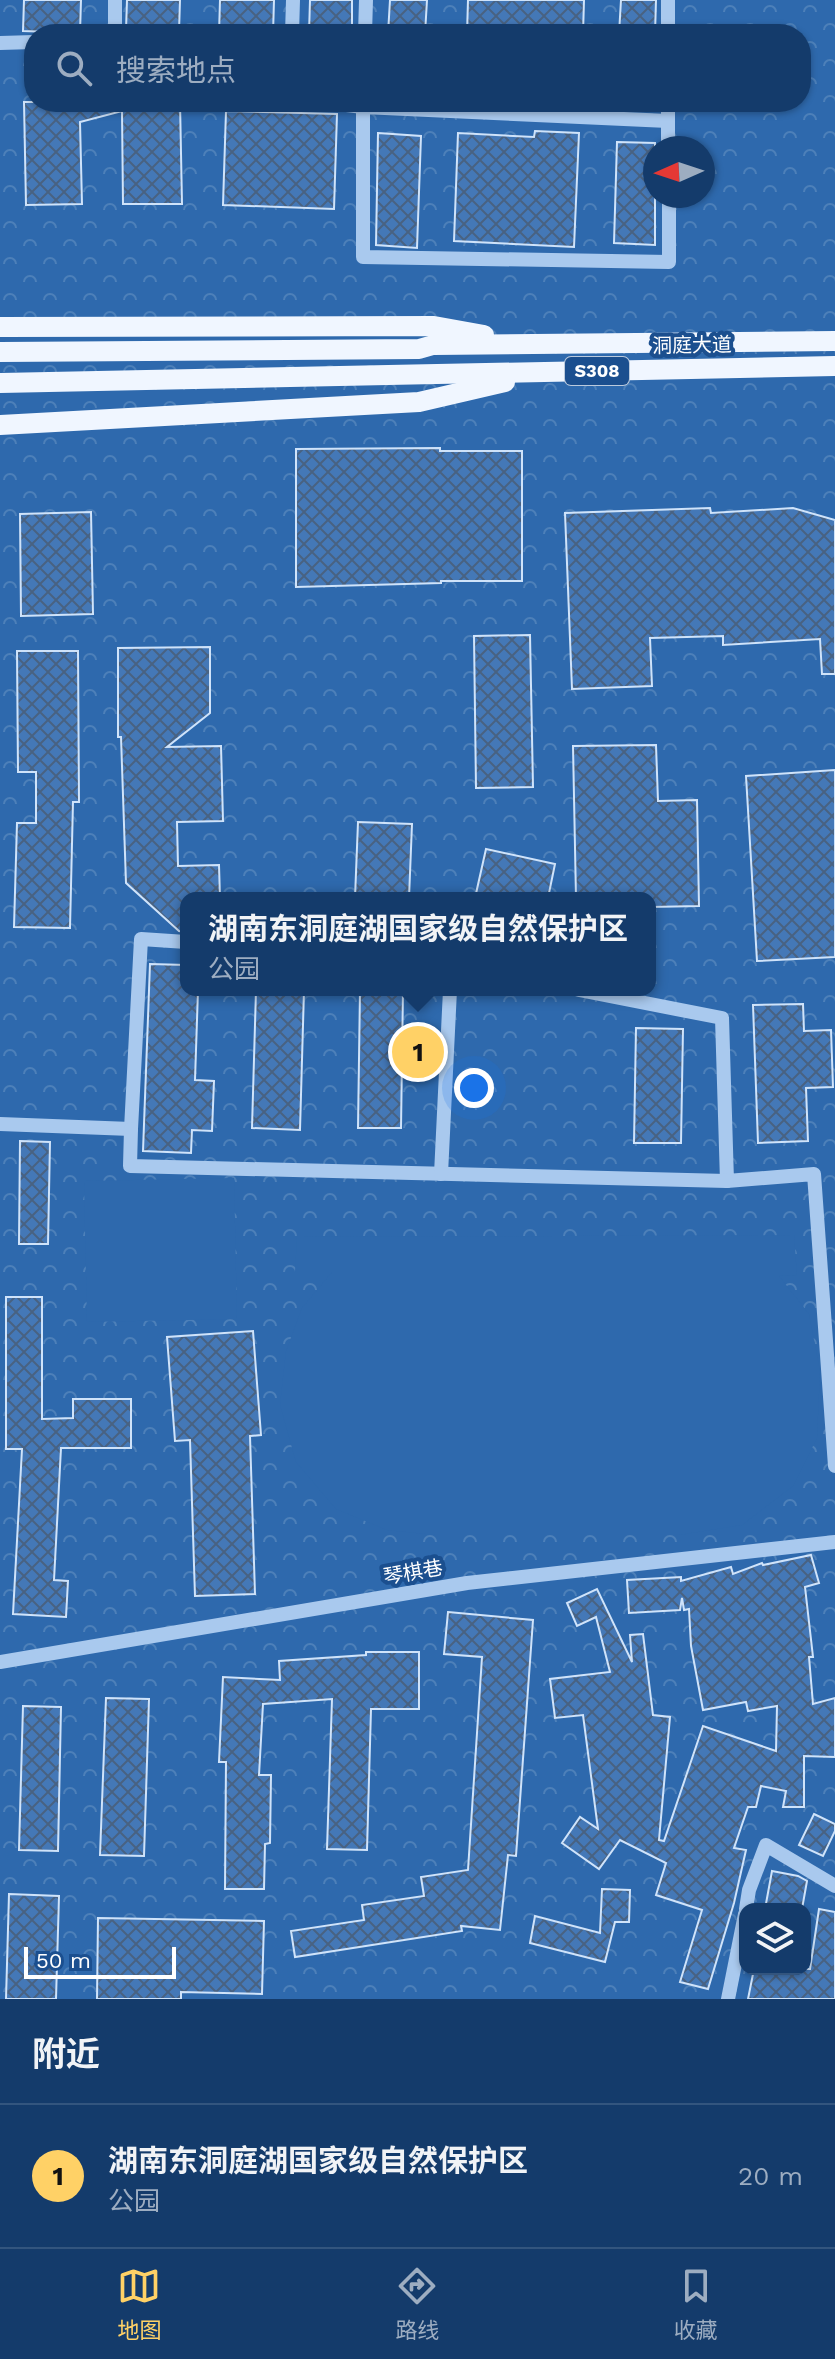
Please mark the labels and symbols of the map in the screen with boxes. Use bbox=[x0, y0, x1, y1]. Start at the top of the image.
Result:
north arrow bbox=[643, 136, 715, 208]
street label: 洞庭大道 bbox=[652, 332, 732, 358]
road number: S308 bbox=[565, 357, 629, 385]
pin: 1 bbox=[392, 1022, 444, 1082]
your location bbox=[454, 1068, 494, 1108]
street label: 琴棋巷 bbox=[381, 1555, 445, 1589]
scale bar bbox=[24, 1943, 176, 1979]

